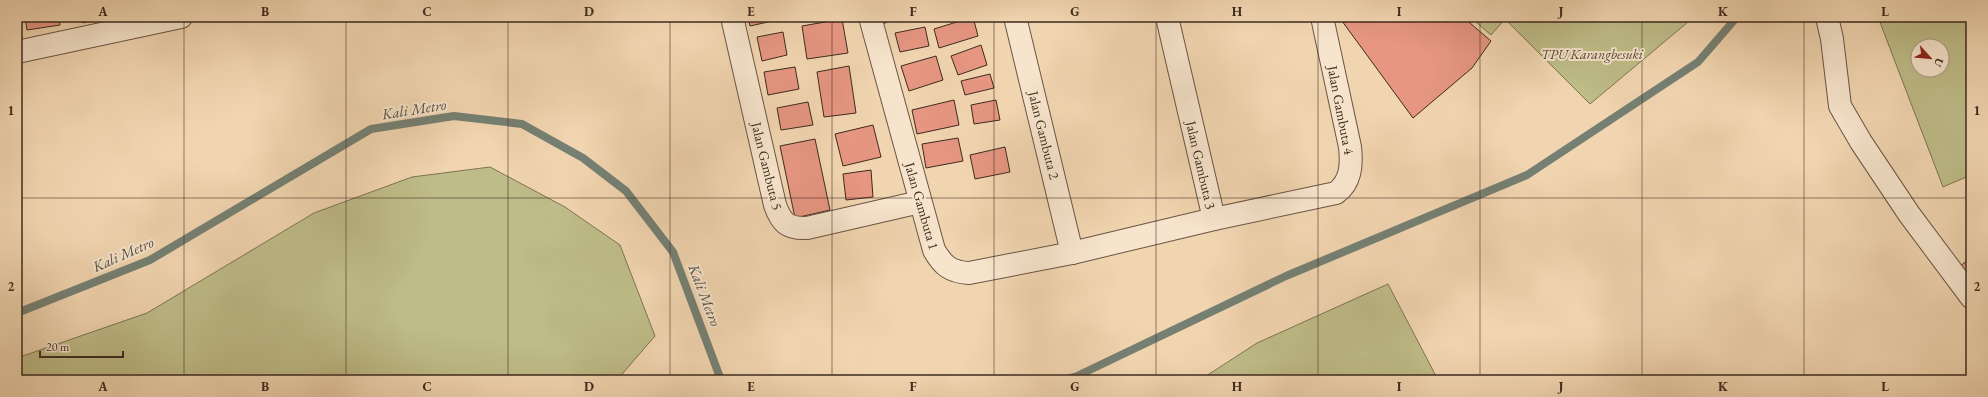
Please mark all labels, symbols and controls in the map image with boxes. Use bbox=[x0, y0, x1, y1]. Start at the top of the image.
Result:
text: A bbox=[97, 3, 108, 20]
text: B bbox=[261, 3, 269, 20]
text: C bbox=[422, 3, 432, 20]
text: D bbox=[584, 3, 594, 20]
text: E bbox=[747, 3, 755, 20]
text: F bbox=[909, 3, 917, 20]
text: G bbox=[1070, 3, 1080, 20]
text: H bbox=[1232, 3, 1243, 20]
text: I bbox=[1397, 3, 1402, 20]
text: J bbox=[1557, 3, 1564, 20]
text: K bbox=[1718, 3, 1729, 20]
text: L bbox=[1881, 3, 1889, 20]
north arrow bbox=[1910, 38, 1950, 78]
park label: TPU Karangbesuki bbox=[1541, 45, 1644, 63]
text: U bbox=[1930, 56, 1947, 70]
street label: Jalan Gambuta 4 bbox=[1323, 63, 1358, 156]
street label: Jalan Gambuta 2 bbox=[1024, 88, 1064, 181]
water label: Kali Metro bbox=[379, 94, 448, 124]
text: 1 bbox=[8, 102, 15, 119]
text: 1 bbox=[1974, 102, 1981, 119]
street label: Jalan Gambuta 3 bbox=[1182, 118, 1220, 211]
street label: Jalan Gambuta 5 bbox=[747, 119, 787, 212]
street label: Jalan Gambuta 1 bbox=[901, 159, 943, 252]
water label: Kali Metro bbox=[89, 232, 157, 276]
water label: Kali Metro bbox=[684, 260, 726, 329]
text: 2 bbox=[8, 278, 15, 295]
text: 2 bbox=[1974, 278, 1981, 295]
scale bar bbox=[40, 333, 123, 359]
text: 20 m bbox=[46, 339, 70, 355]
text: A bbox=[97, 378, 108, 395]
text: B bbox=[261, 378, 269, 395]
text: C bbox=[422, 378, 432, 395]
text: D bbox=[584, 378, 594, 395]
text: E bbox=[747, 378, 755, 395]
text: F bbox=[909, 378, 917, 395]
text: G bbox=[1070, 378, 1080, 395]
text: H bbox=[1232, 378, 1243, 395]
text: I bbox=[1397, 378, 1402, 395]
text: J bbox=[1557, 378, 1564, 395]
text: K bbox=[1718, 378, 1729, 395]
text: L bbox=[1881, 378, 1889, 395]

